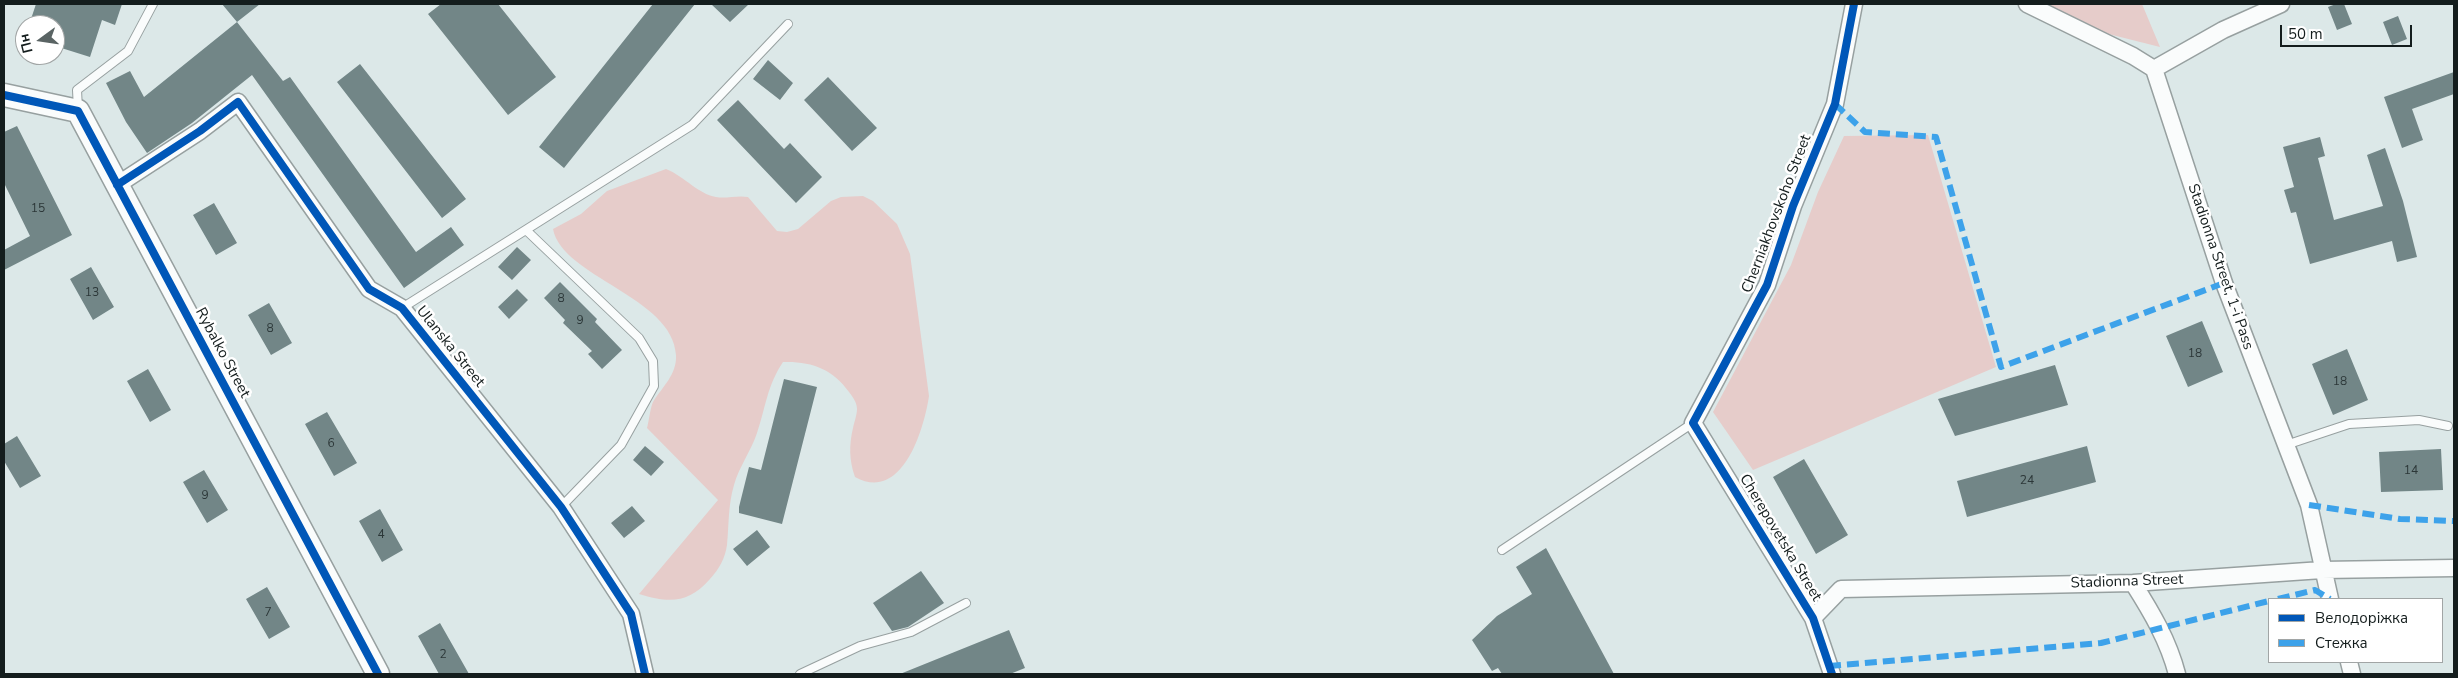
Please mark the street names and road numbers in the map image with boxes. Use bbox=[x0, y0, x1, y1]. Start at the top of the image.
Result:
street label: Cherniakhovskoho Street bbox=[1738, 132, 1816, 296]
street label: Stadionna Street, 1-i Pass bbox=[2183, 182, 2257, 352]
street label: Ulanska Street bbox=[412, 303, 488, 391]
street label: Rybalko Street bbox=[191, 305, 253, 401]
street label: Cherepovetska Street bbox=[1735, 471, 1825, 605]
street label: Stadionna Street bbox=[2070, 571, 2184, 593]

